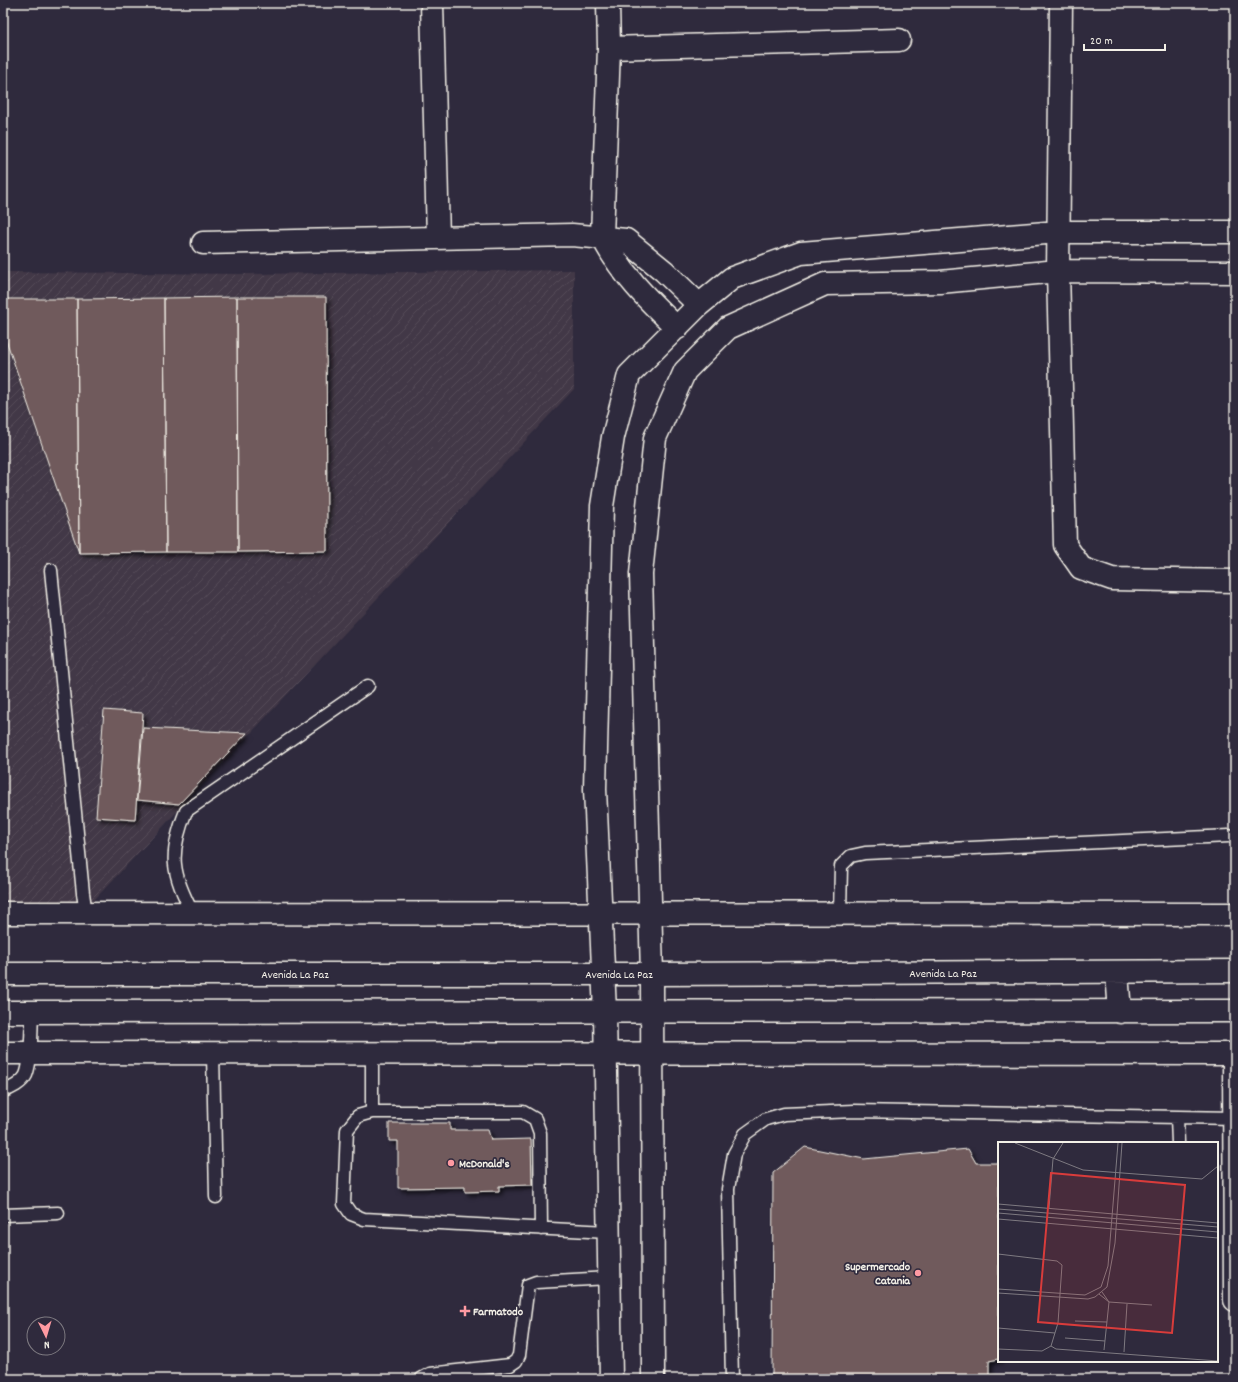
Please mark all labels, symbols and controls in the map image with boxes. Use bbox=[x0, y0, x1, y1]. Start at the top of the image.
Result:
scale bar bbox=[1084, 26, 1165, 52]
text: 20 m bbox=[1090, 33, 1113, 50]
street label: Avenida La Paz bbox=[909, 966, 977, 983]
street label: Avenida La Paz bbox=[261, 967, 329, 984]
street label: Avenida La Paz bbox=[585, 967, 653, 984]
inset map bbox=[998, 1142, 1218, 1362]
place label: McDonald's bbox=[459, 1156, 509, 1173]
marker: McDonald's bbox=[446, 1158, 456, 1168]
place label: Supermercado Catania bbox=[845, 1259, 911, 1290]
marker: Supermercado Catania bbox=[913, 1268, 923, 1278]
place label: Farmatodo bbox=[473, 1304, 524, 1321]
marker: Farmatodo bbox=[460, 1306, 470, 1316]
north arrow bbox=[26, 1316, 66, 1356]
text: N bbox=[43, 1336, 50, 1352]

